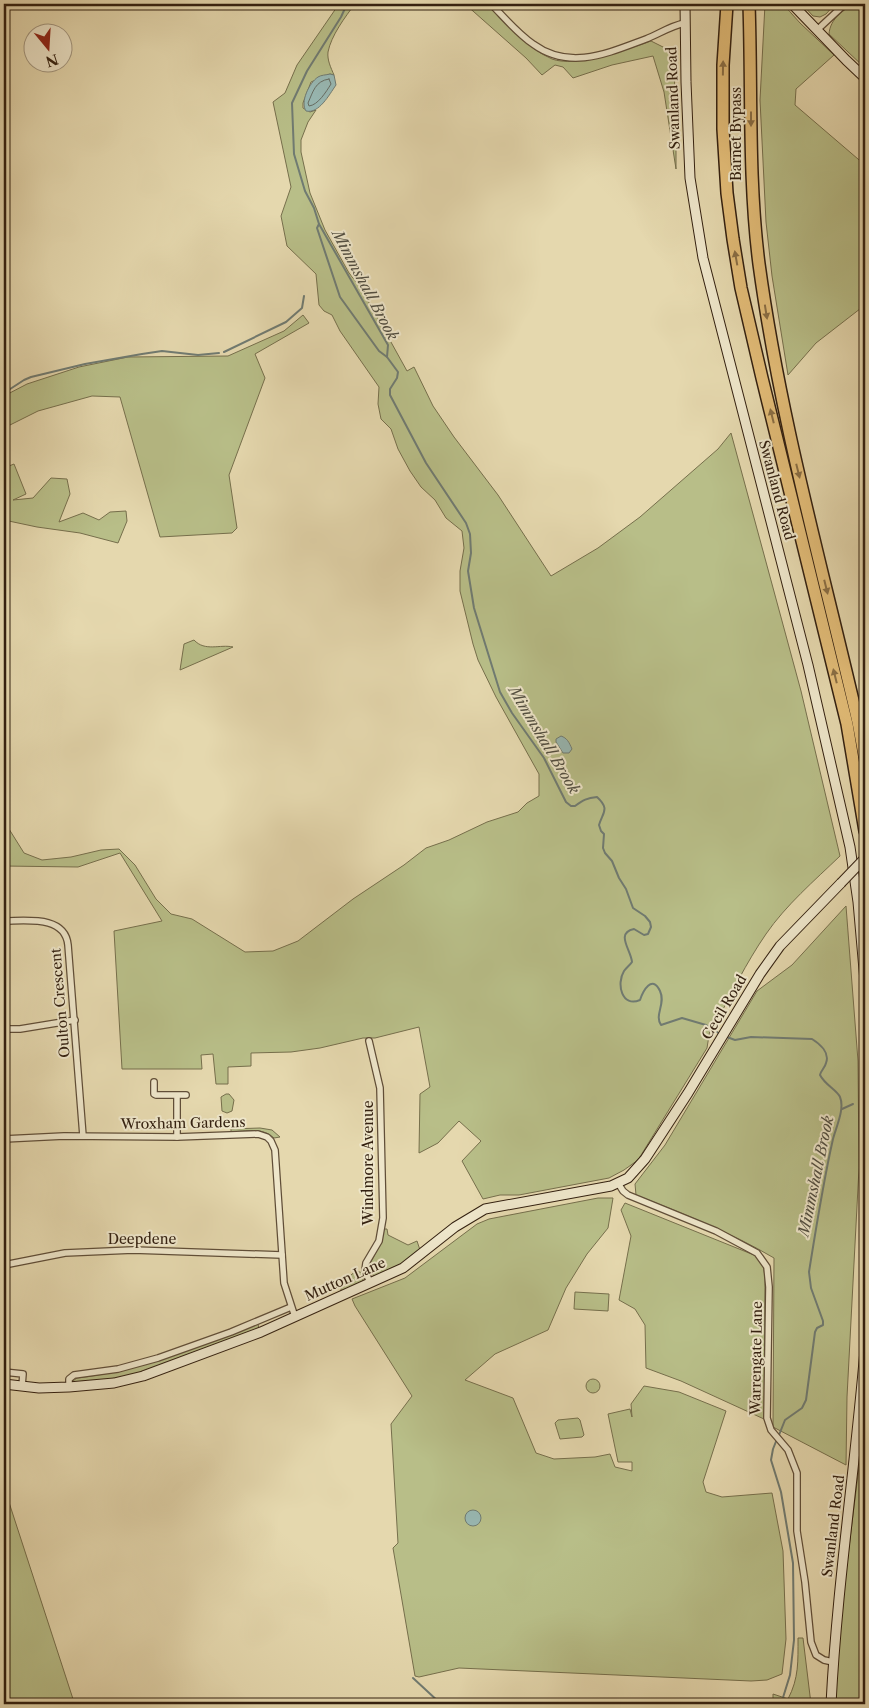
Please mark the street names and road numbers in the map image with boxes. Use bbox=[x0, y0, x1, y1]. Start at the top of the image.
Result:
street label: Swanland Road bbox=[662, 46, 684, 150]
street label: Barnet Bypass bbox=[727, 87, 745, 181]
street label: Swanland Road bbox=[755, 438, 799, 542]
street label: Oulton Crescent bbox=[46, 947, 74, 1058]
street label: Cecil Road bbox=[698, 971, 751, 1043]
street label: Windmore Avenue bbox=[359, 1100, 377, 1226]
street label: Wroxham Gardens bbox=[119, 1113, 246, 1133]
street label: Deepdene bbox=[108, 1230, 176, 1248]
street label: Mutton Lane bbox=[302, 1253, 388, 1305]
street label: Warrengate Lane bbox=[746, 1301, 766, 1416]
street label: Swanland Road bbox=[818, 1473, 848, 1578]

